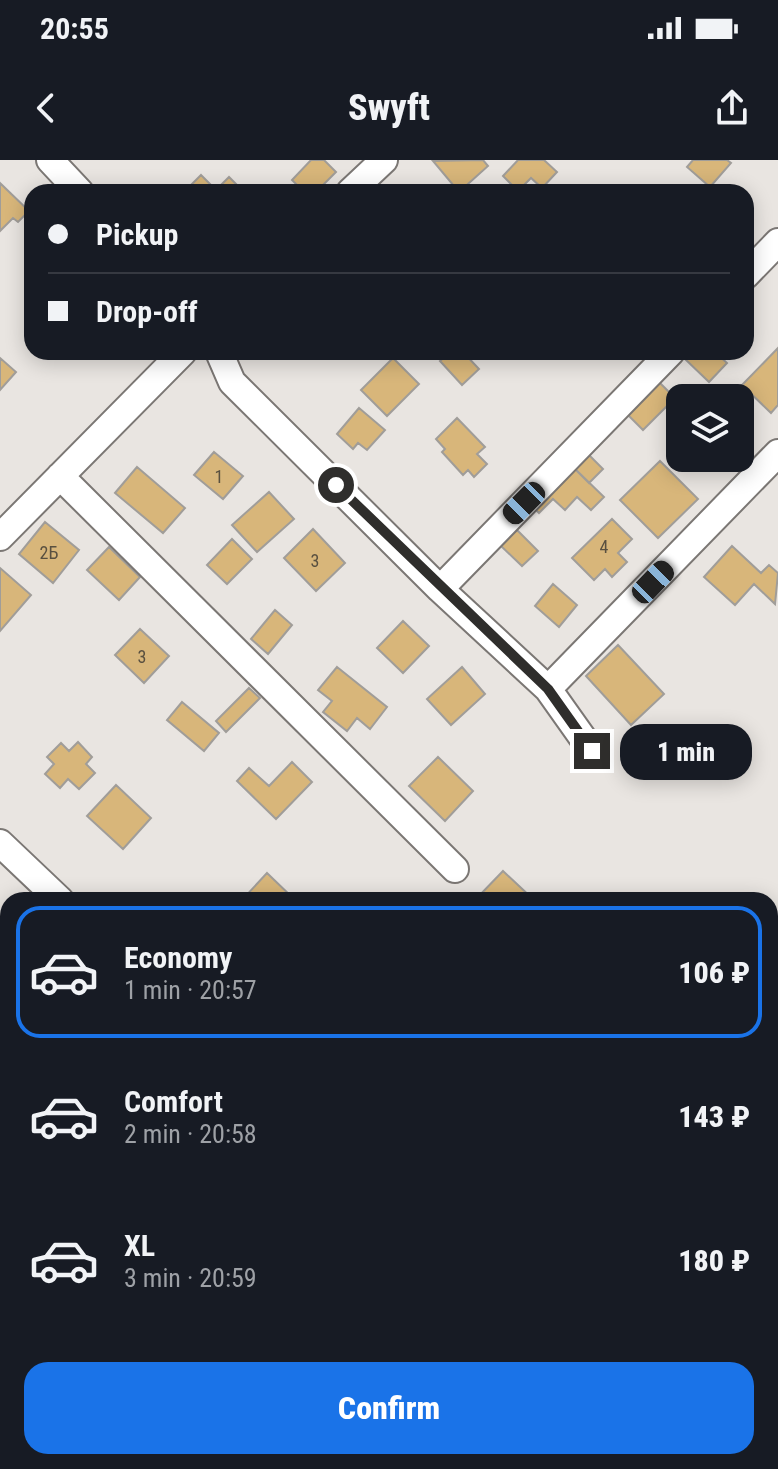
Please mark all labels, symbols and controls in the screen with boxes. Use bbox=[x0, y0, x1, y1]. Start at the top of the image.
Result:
text: 20:55 bbox=[40, 11, 109, 46]
icon: back bbox=[24, 86, 68, 130]
icon: share bbox=[710, 86, 754, 130]
text: Swyft bbox=[348, 87, 430, 129]
text: Pickup bbox=[96, 217, 178, 252]
text: Drop-off bbox=[96, 294, 198, 329]
map controls bbox=[666, 384, 754, 472]
button: layers bbox=[666, 384, 754, 472]
house number: 1 bbox=[215, 466, 223, 487]
route start bbox=[318, 467, 354, 503]
car bbox=[499, 478, 549, 528]
house number: 4 bbox=[600, 536, 609, 557]
house number: 2Б bbox=[40, 542, 58, 563]
house number: 3 bbox=[311, 550, 319, 571]
car bbox=[628, 556, 678, 608]
house number: 3 bbox=[138, 646, 146, 667]
callout: 1 min bbox=[620, 723, 752, 779]
route end bbox=[574, 733, 610, 769]
text: 1 min bbox=[657, 737, 715, 767]
icon: car bbox=[28, 936, 100, 1008]
text: Economy bbox=[124, 940, 232, 975]
text: 106 ₽ bbox=[678, 955, 750, 990]
text: 1 min · 20:57 bbox=[124, 975, 257, 1005]
icon: car bbox=[28, 1080, 100, 1152]
text: Comfort bbox=[124, 1084, 223, 1119]
text: 143 ₽ bbox=[678, 1099, 750, 1134]
text: 2 min · 20:58 bbox=[124, 1119, 257, 1149]
icon: car bbox=[28, 1224, 100, 1296]
text: XL bbox=[124, 1228, 155, 1263]
text: 180 ₽ bbox=[678, 1243, 750, 1278]
text: 3 min · 20:59 bbox=[124, 1263, 257, 1293]
button: Confirm bbox=[24, 1362, 754, 1454]

